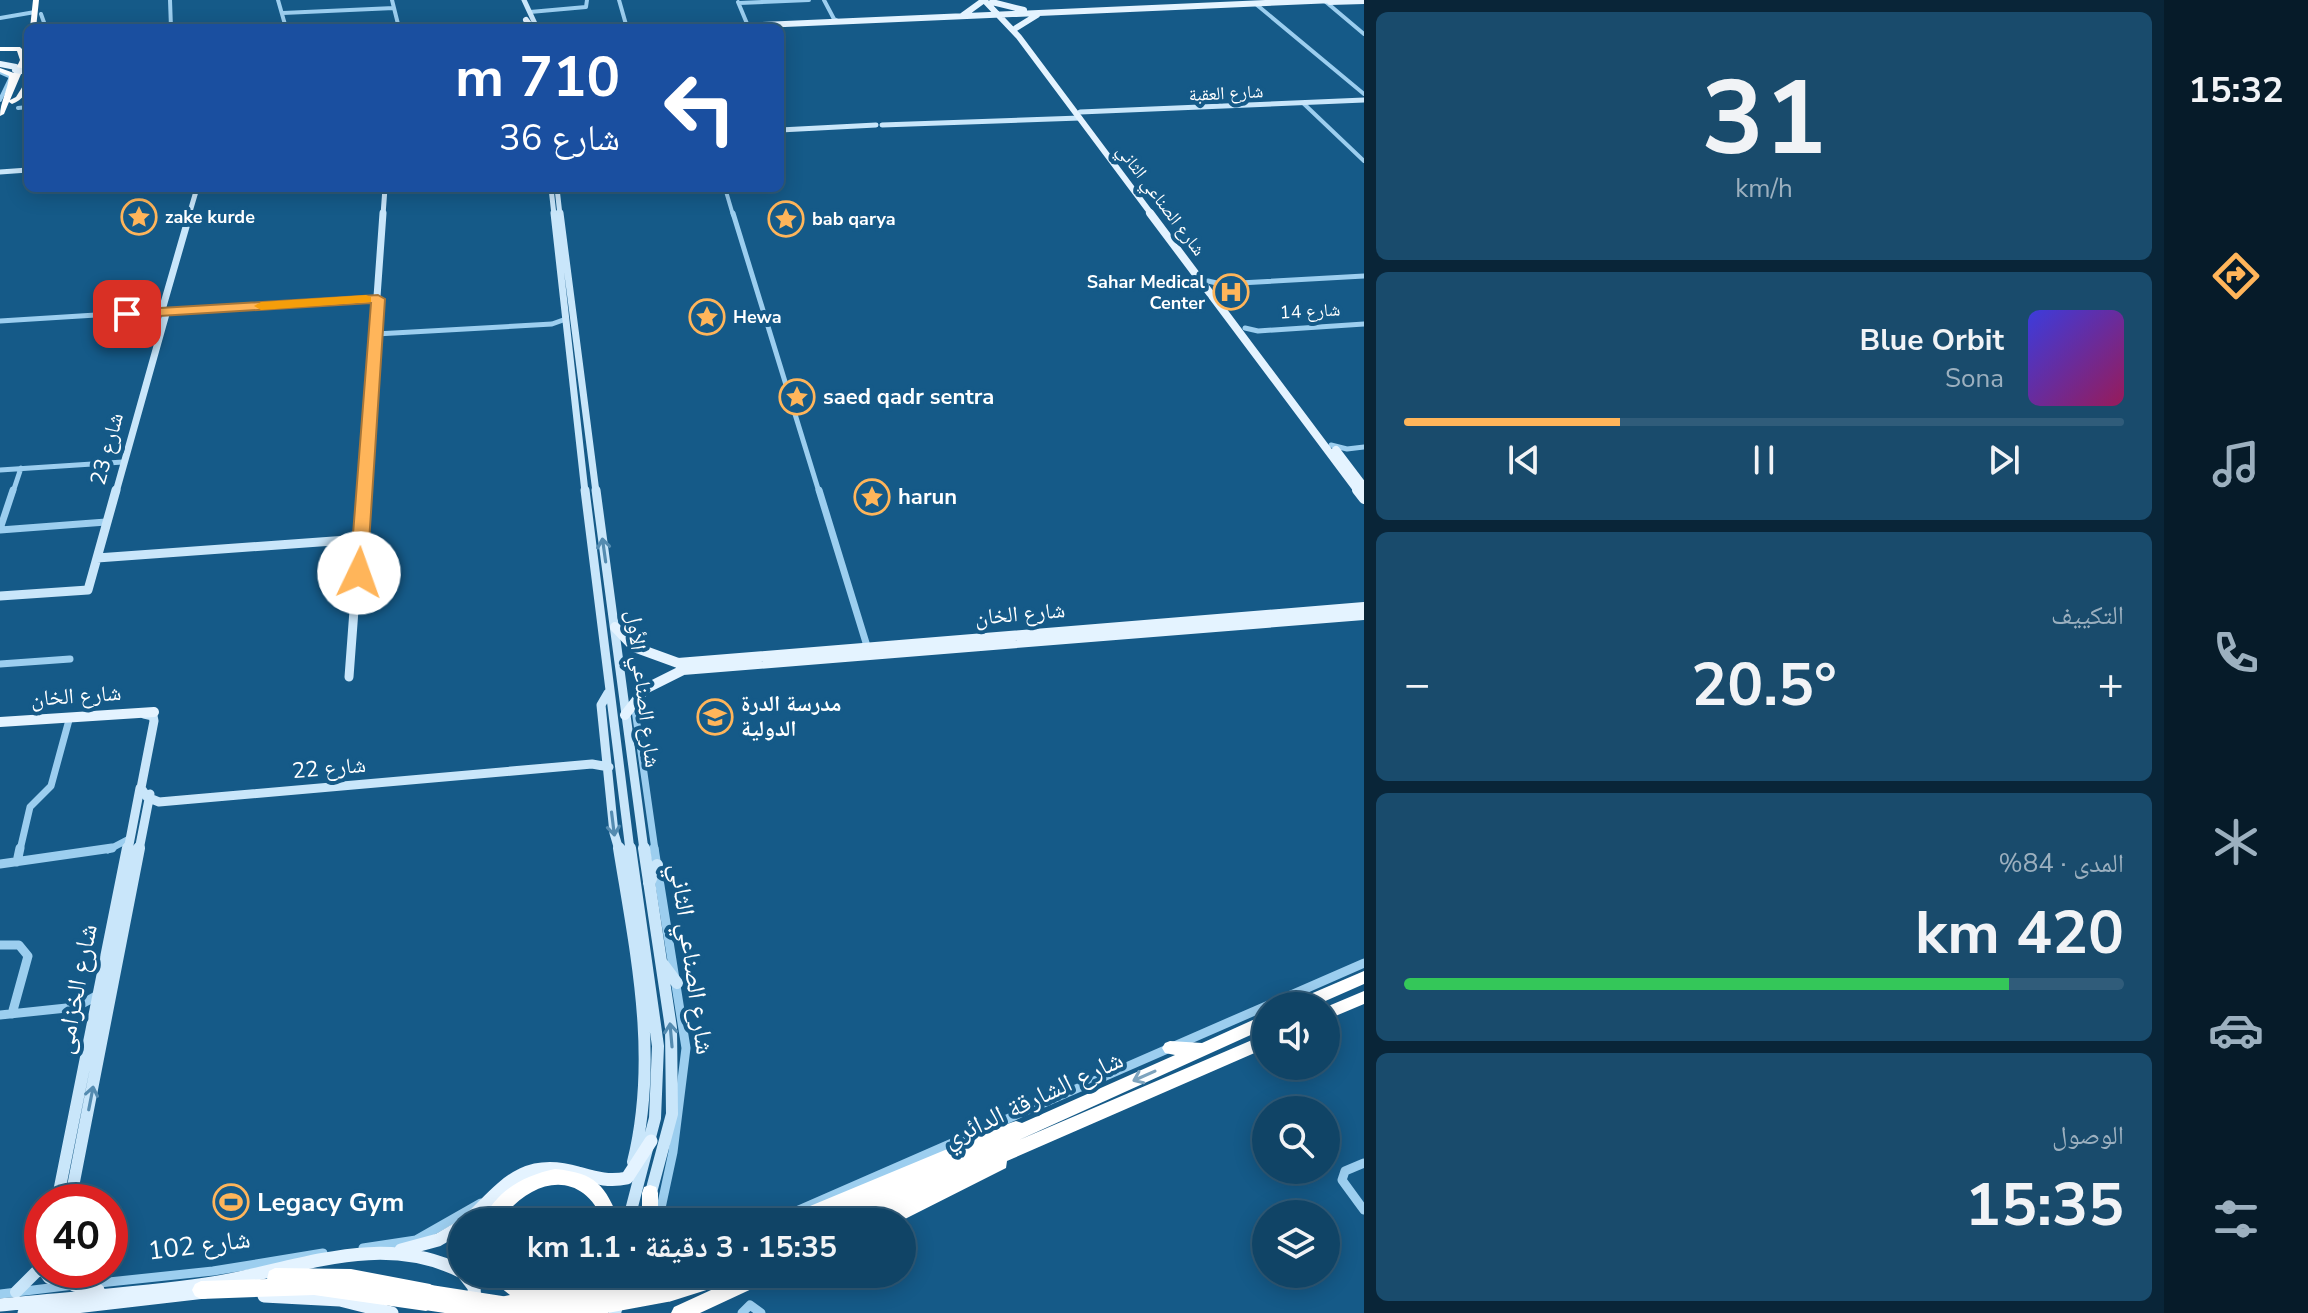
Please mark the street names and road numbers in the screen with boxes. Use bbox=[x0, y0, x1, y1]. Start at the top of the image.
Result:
street label: شارع العقبة bbox=[1188, 79, 1264, 107]
street label: شارع الصناعي الثاني bbox=[1109, 140, 1211, 262]
street label: شارع 14 bbox=[1279, 297, 1341, 325]
street label: شارع 23 bbox=[83, 409, 131, 489]
street label: شارع الخان bbox=[974, 595, 1066, 633]
street label: شارع الصناعي الأول bbox=[617, 609, 668, 770]
street label: شارع الخان bbox=[30, 678, 122, 714]
street label: شارع 22 bbox=[291, 750, 367, 786]
street label: شارع الصناعي الثاني bbox=[659, 861, 723, 1057]
street label: شارع الخزامى bbox=[46, 921, 106, 1057]
street label: شارع الشارقة الدائري bbox=[937, 1042, 1130, 1158]
street label: شارع 102 bbox=[146, 1221, 252, 1269]

